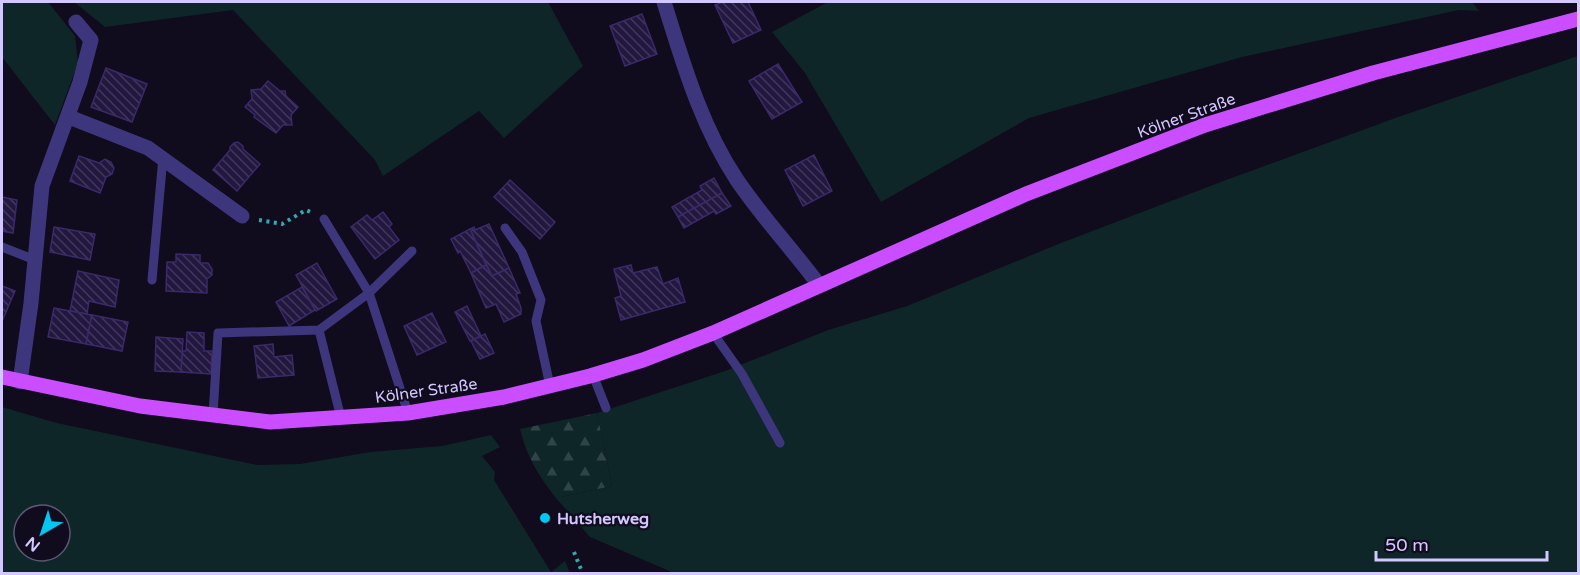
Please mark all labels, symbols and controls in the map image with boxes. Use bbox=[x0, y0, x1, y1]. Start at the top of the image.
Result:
street label: Kölner Straße bbox=[1135, 89, 1238, 143]
street label: Kölner Straße bbox=[374, 374, 479, 408]
north arrow bbox=[12, 503, 72, 563]
place label: Hutsherweg bbox=[557, 509, 649, 529]
marker: Hutsherweg bbox=[538, 511, 552, 525]
scale bar bbox=[1376, 524, 1547, 562]
text: N bbox=[22, 532, 44, 556]
text: 50 m bbox=[1385, 534, 1429, 556]

